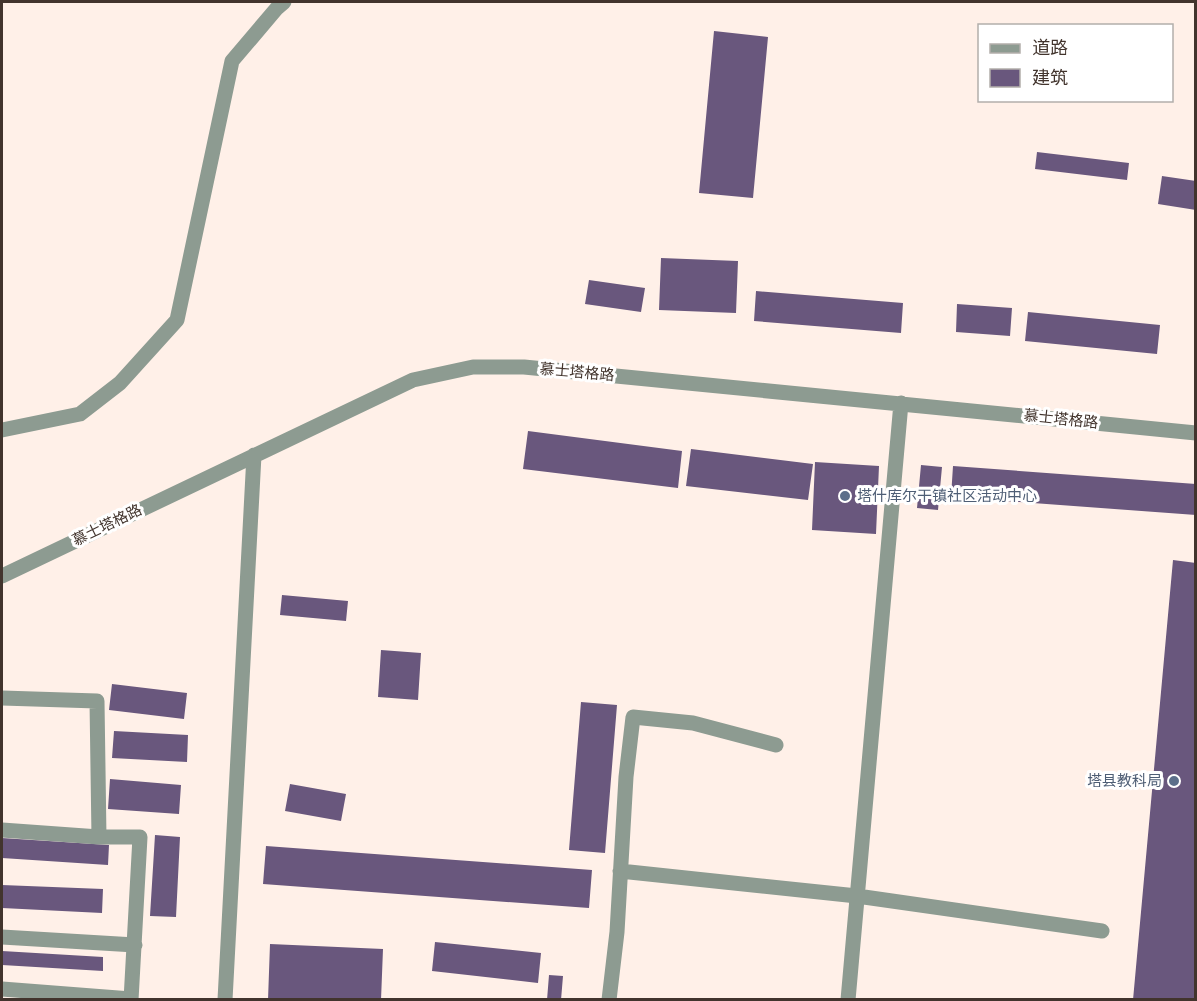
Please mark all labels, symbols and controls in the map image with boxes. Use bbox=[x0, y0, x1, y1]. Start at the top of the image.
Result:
legend bbox=[978, 24, 1173, 102]
text: 道路 bbox=[1032, 38, 1068, 58]
text: 建筑 bbox=[1032, 68, 1068, 88]
street label: 慕士塔格路 bbox=[539, 361, 615, 383]
street label: 慕士塔格路 bbox=[1023, 407, 1099, 431]
place label: 塔什库尔干镇社区活动中心 bbox=[857, 487, 1037, 504]
marker: 塔什库尔干镇社区活动中心 bbox=[838, 489, 852, 503]
street label: 慕士塔格路 bbox=[70, 501, 144, 549]
place label: 塔县教科局 bbox=[1087, 773, 1162, 789]
marker: 塔县教科局 bbox=[1167, 774, 1181, 788]

